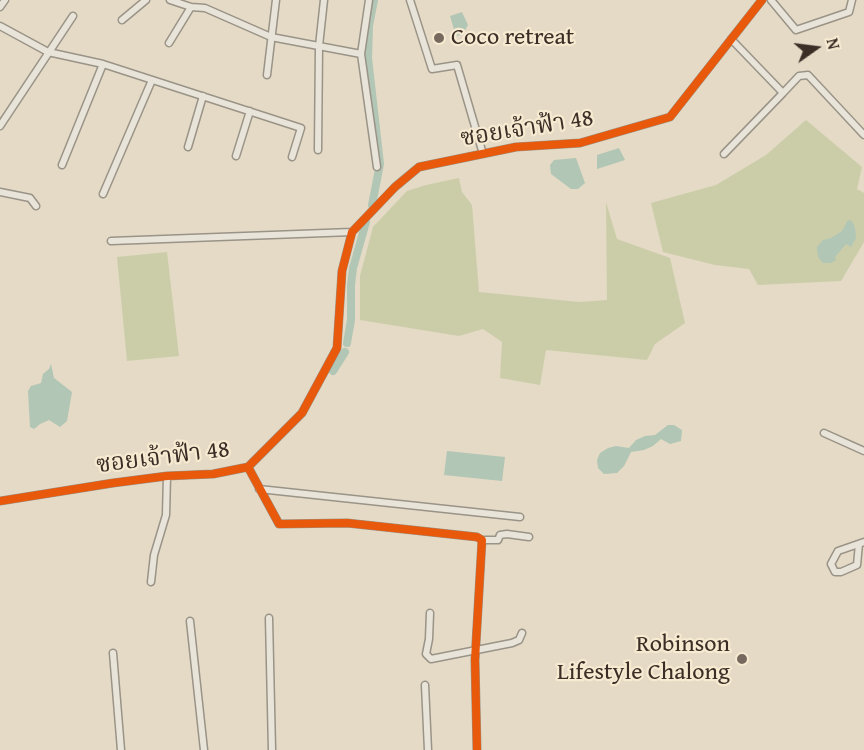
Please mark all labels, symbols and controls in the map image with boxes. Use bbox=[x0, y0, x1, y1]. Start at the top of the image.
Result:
north arrow bbox=[786, 18, 846, 78]
place label: Coco retreat bbox=[451, 24, 574, 52]
marker: Coco retreat bbox=[432, 31, 446, 45]
text: N bbox=[821, 36, 846, 52]
street label: ซอยเจ้าฟ้า 48 bbox=[459, 104, 595, 154]
street label: ซอยเจ้าฟ้า 48 bbox=[95, 436, 231, 480]
place label: Robinson Lifestyle Chalong bbox=[557, 631, 730, 687]
marker: Robinson Lifestyle Chalong bbox=[735, 652, 749, 666]

